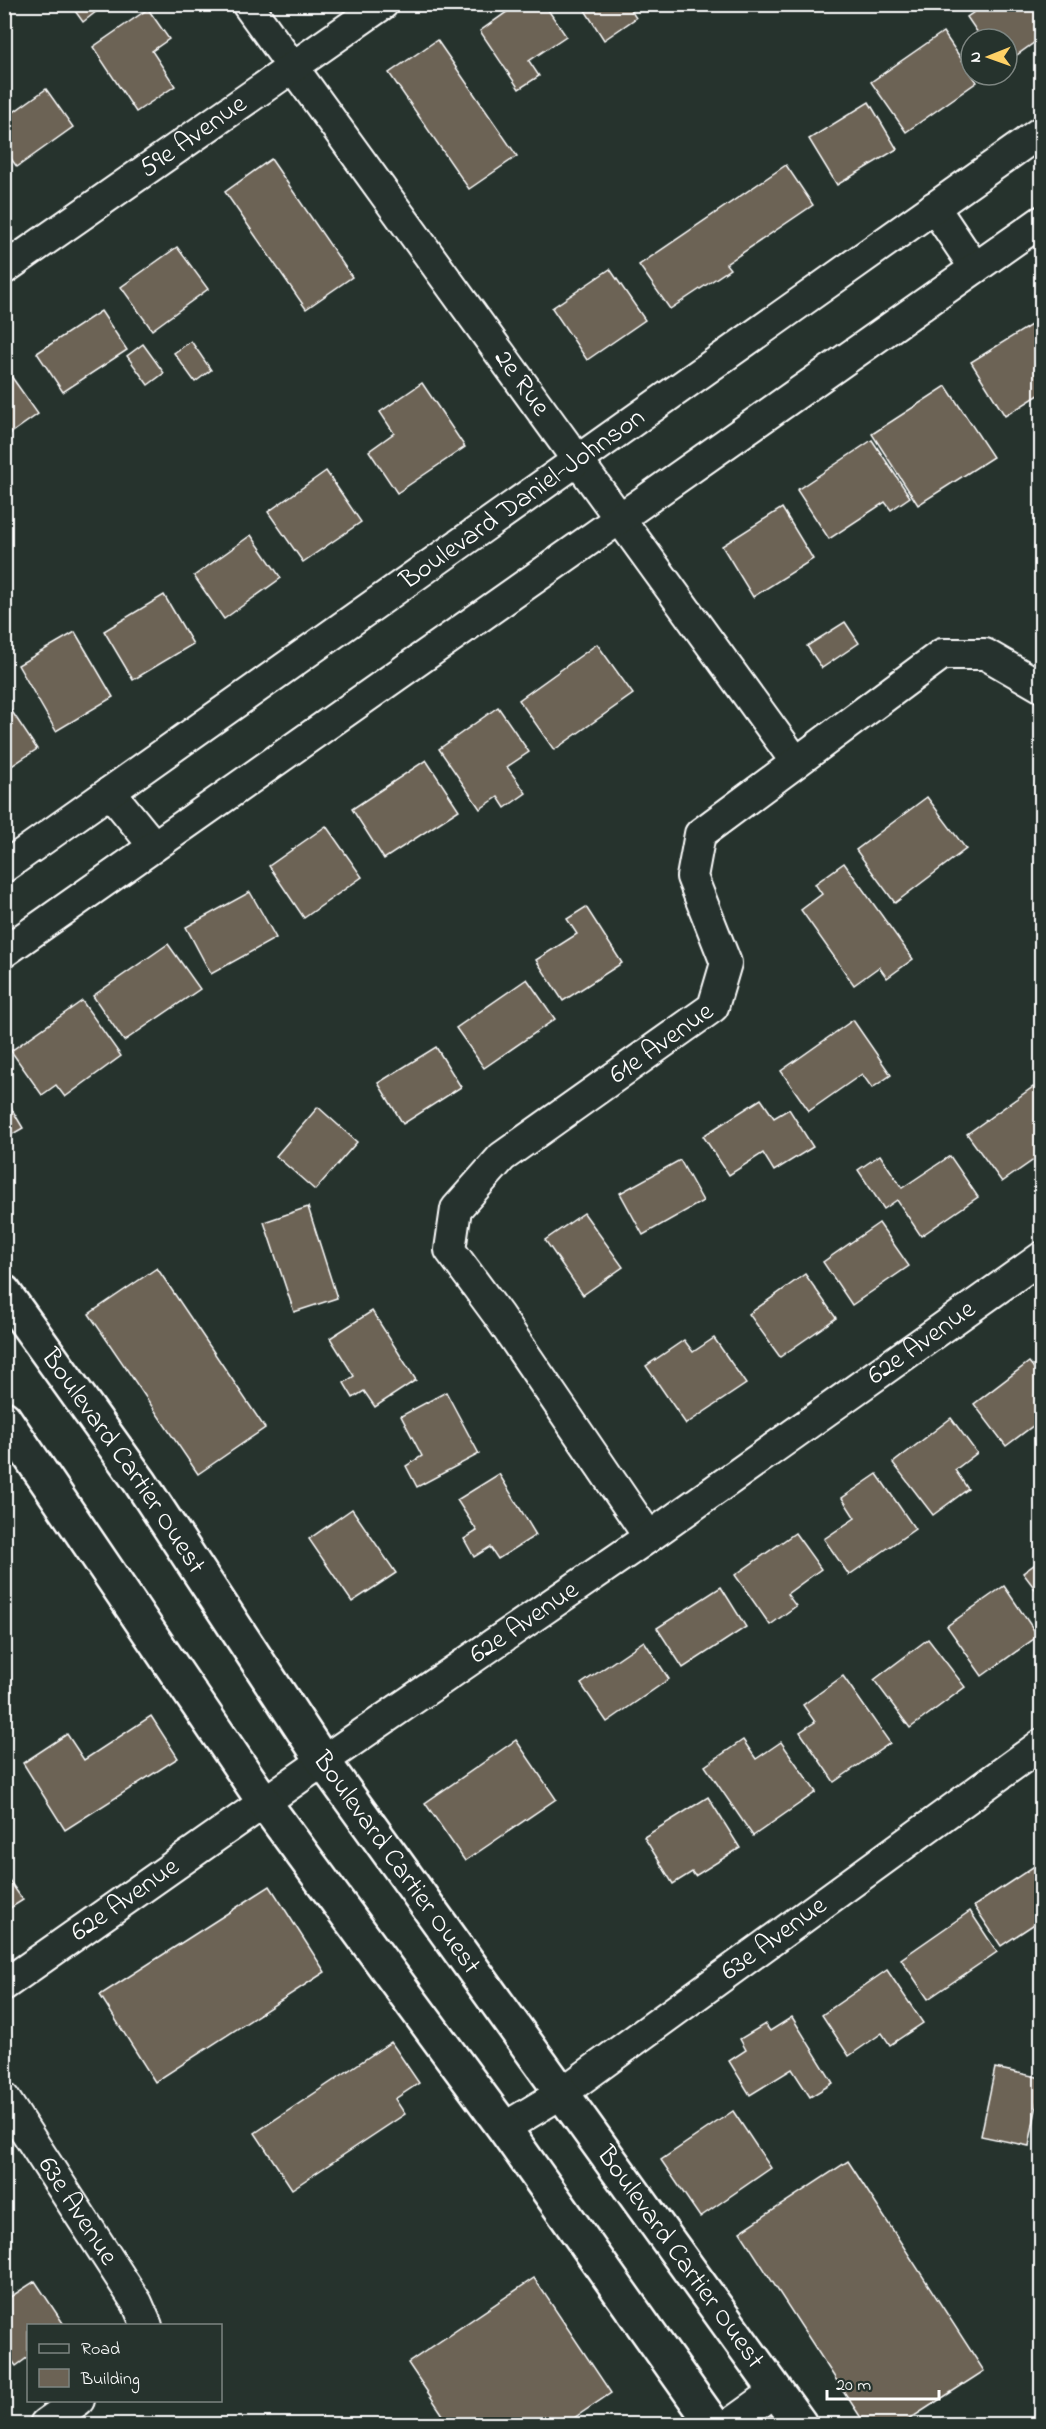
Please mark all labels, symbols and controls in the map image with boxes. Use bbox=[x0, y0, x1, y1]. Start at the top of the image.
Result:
north arrow bbox=[959, 27, 1019, 87]
text: N bbox=[964, 51, 988, 63]
street label: 59e Avenue bbox=[132, 85, 256, 188]
street label: 2e Rue bbox=[484, 341, 560, 425]
street label: Boulevard Daniel-Johnson bbox=[391, 399, 653, 600]
street label: 61e Avenue bbox=[601, 992, 723, 1094]
street label: 62e Avenue bbox=[859, 1290, 984, 1395]
street label: Boulevard Cartier Ouest bbox=[30, 1340, 215, 1582]
street label: 62e Avenue bbox=[462, 1571, 588, 1674]
street label: Boulevard Cartier Ouest bbox=[302, 1743, 490, 1983]
street label: 62e Avenue bbox=[63, 1848, 188, 1952]
street label: 63e Avenue bbox=[713, 1886, 836, 1991]
street label: Boulevard Cartier Ouest bbox=[586, 2137, 774, 2377]
street label: 63e Avenue bbox=[28, 2149, 128, 2274]
legend bbox=[27, 2324, 222, 2402]
text: Road bbox=[81, 2337, 120, 2363]
scale bar bbox=[827, 2363, 940, 2401]
text: Building bbox=[80, 2367, 140, 2394]
text: 20 m bbox=[836, 2373, 871, 2399]

